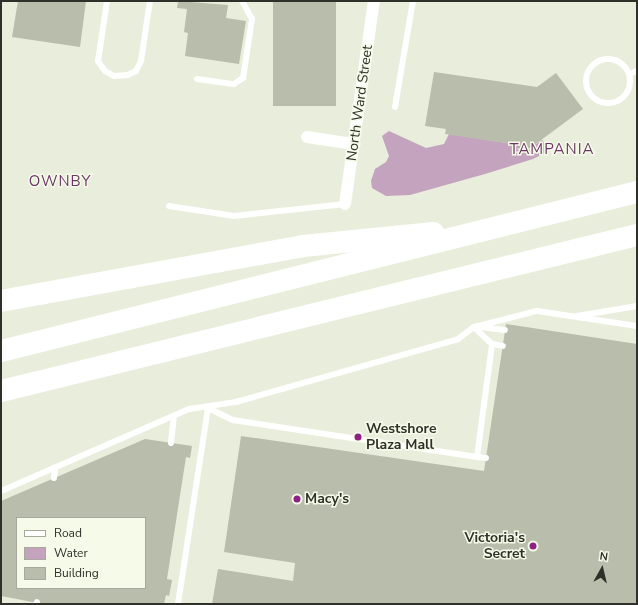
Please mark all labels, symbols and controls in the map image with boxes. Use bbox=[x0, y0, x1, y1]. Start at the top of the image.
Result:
street label: North Ward Street bbox=[344, 44, 376, 162]
district label: TAMPANIA bbox=[510, 141, 594, 159]
district label: OWNBY bbox=[29, 173, 91, 191]
place label: Westshore Plaza Mall bbox=[366, 421, 436, 454]
marker: Westshore Plaza Mall bbox=[353, 432, 363, 442]
place label: Macy's bbox=[305, 491, 349, 507]
marker: Macy's bbox=[292, 494, 302, 504]
legend bbox=[16, 517, 146, 589]
text: Road bbox=[54, 525, 82, 541]
place label: Victoria's Secret bbox=[465, 530, 525, 562]
marker: Victoria's Secret bbox=[528, 541, 538, 551]
text: Water bbox=[54, 545, 88, 561]
north arrow bbox=[582, 549, 622, 589]
text: N bbox=[599, 549, 609, 565]
text: Building bbox=[54, 565, 99, 581]

